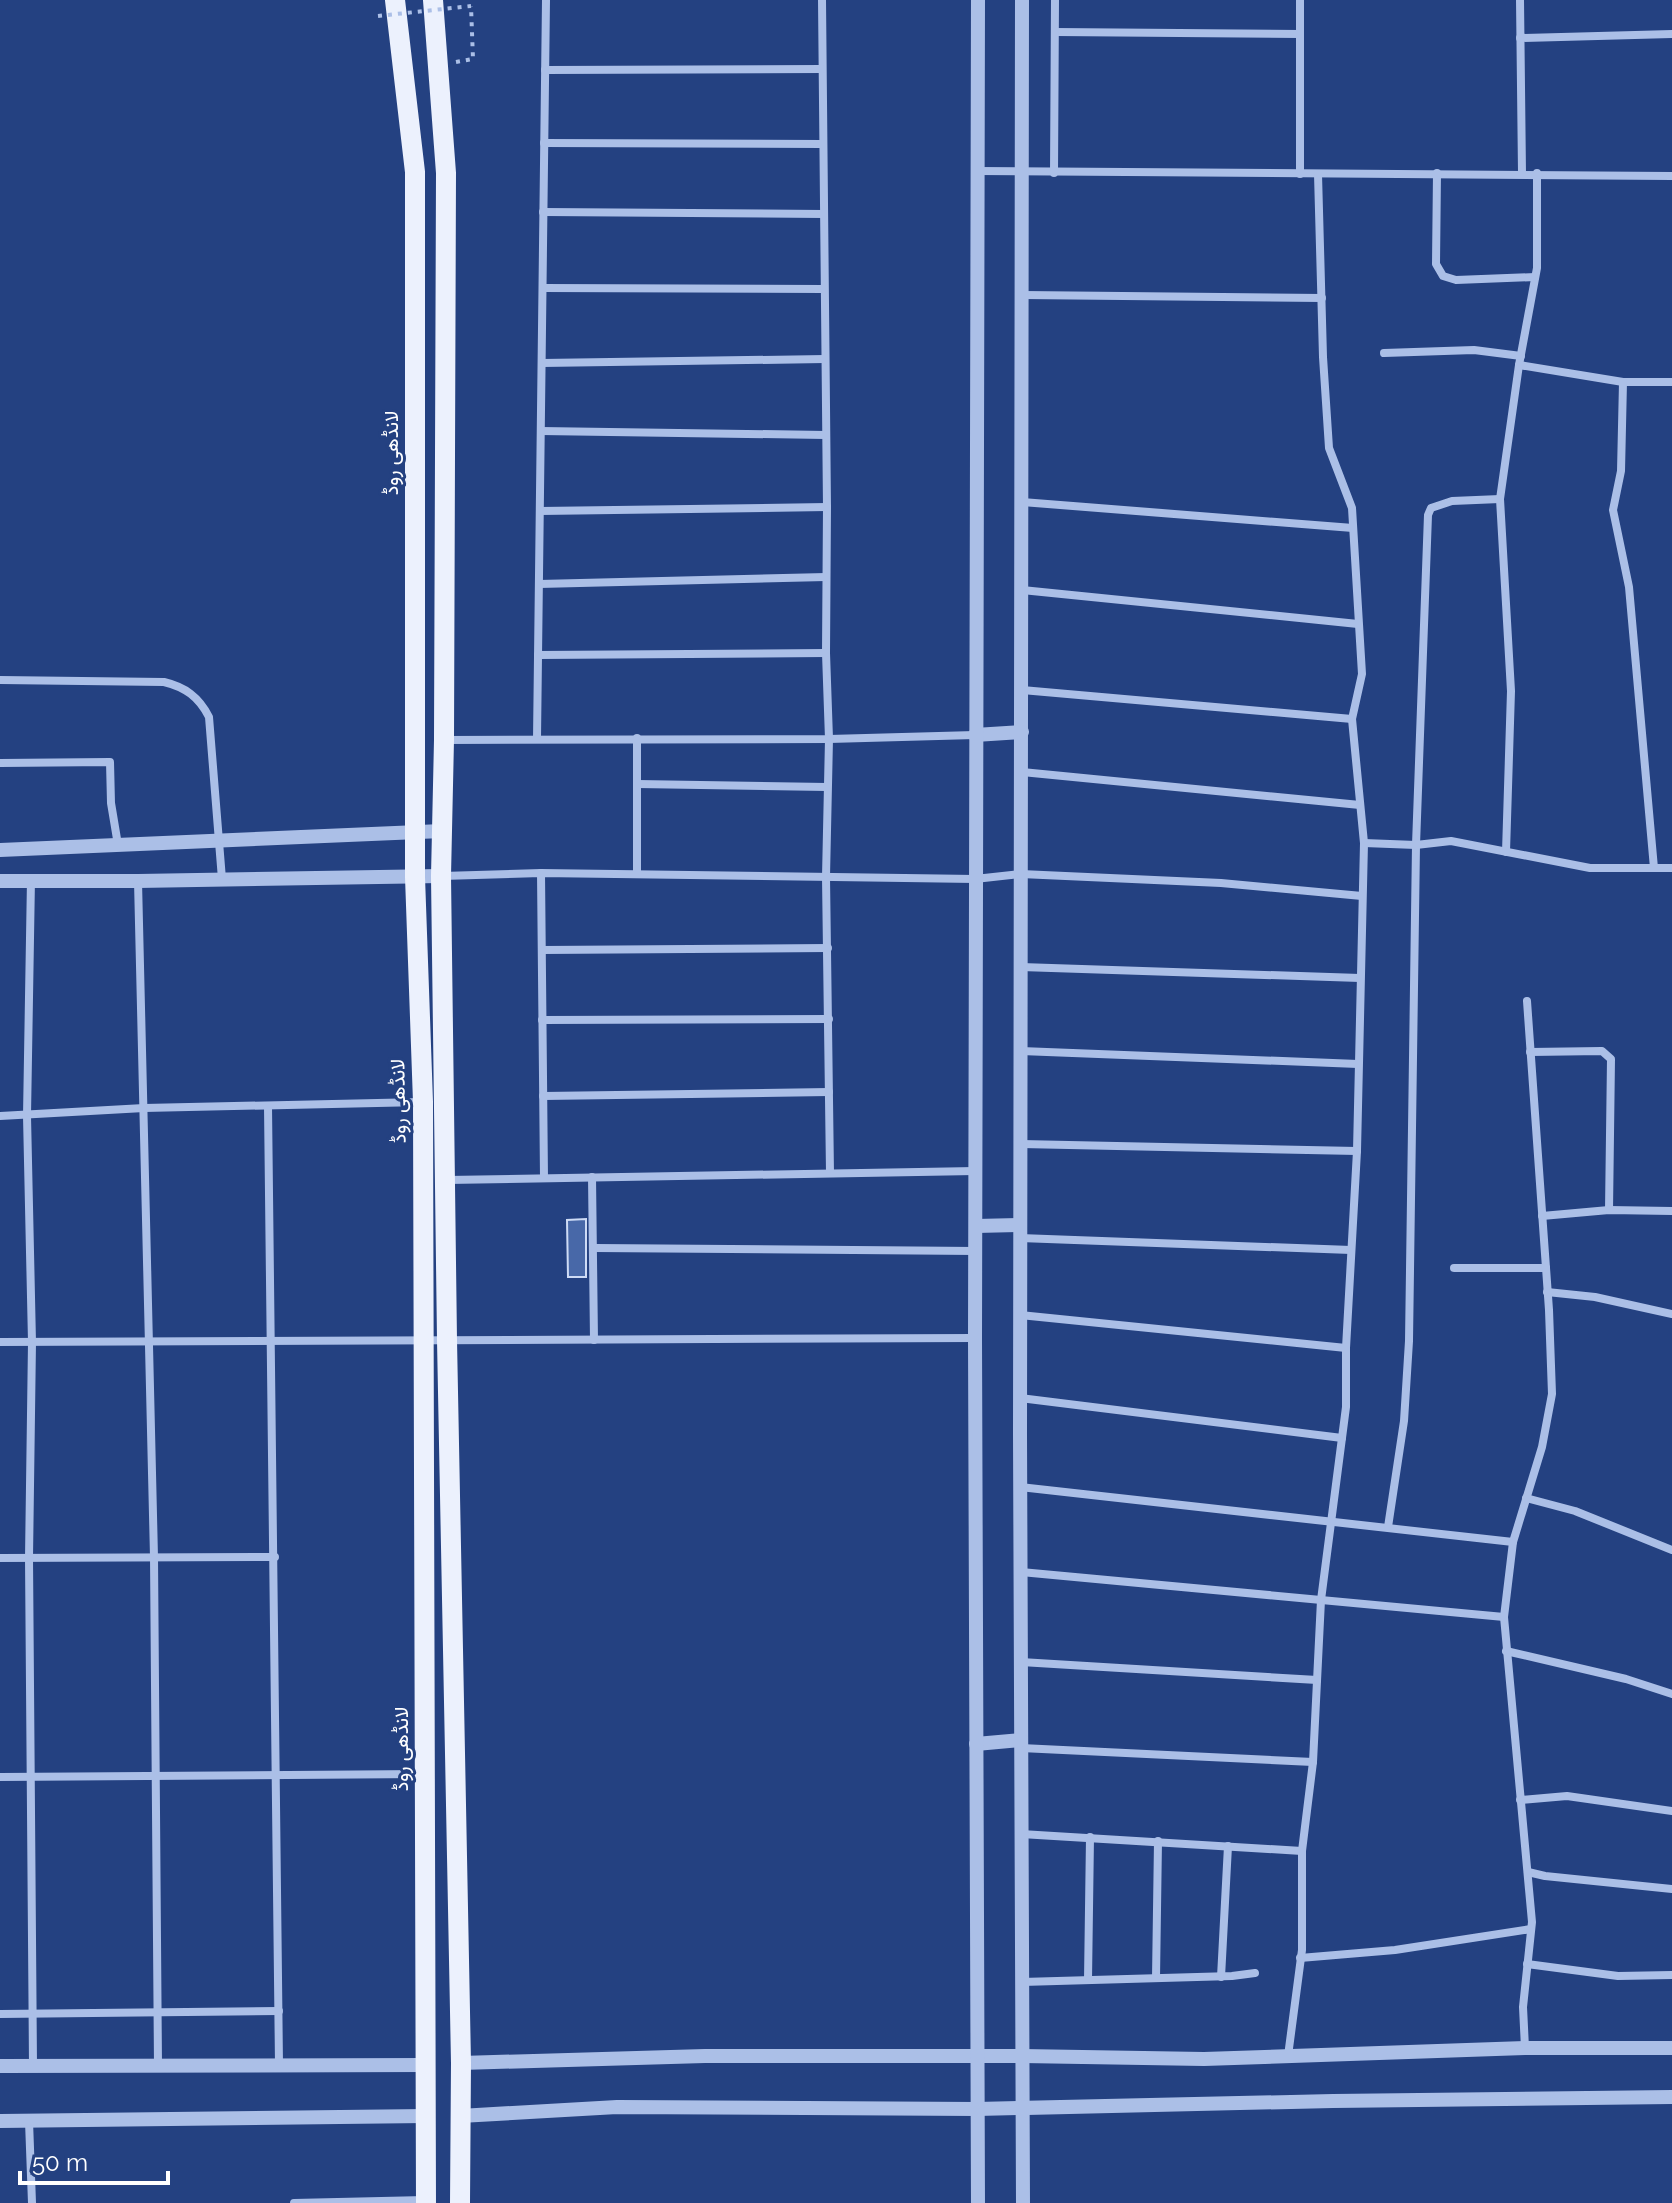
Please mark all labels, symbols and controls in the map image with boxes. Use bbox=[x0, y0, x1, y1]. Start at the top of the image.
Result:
street label: لانڈھی روڈ bbox=[379, 411, 404, 495]
street label: لانڈھی روڈ bbox=[385, 1058, 412, 1144]
street label: لانڈھی روڈ bbox=[389, 1707, 414, 1791]
scale bar bbox=[20, 2135, 168, 2185]
text: 50 m bbox=[32, 2148, 88, 2177]

